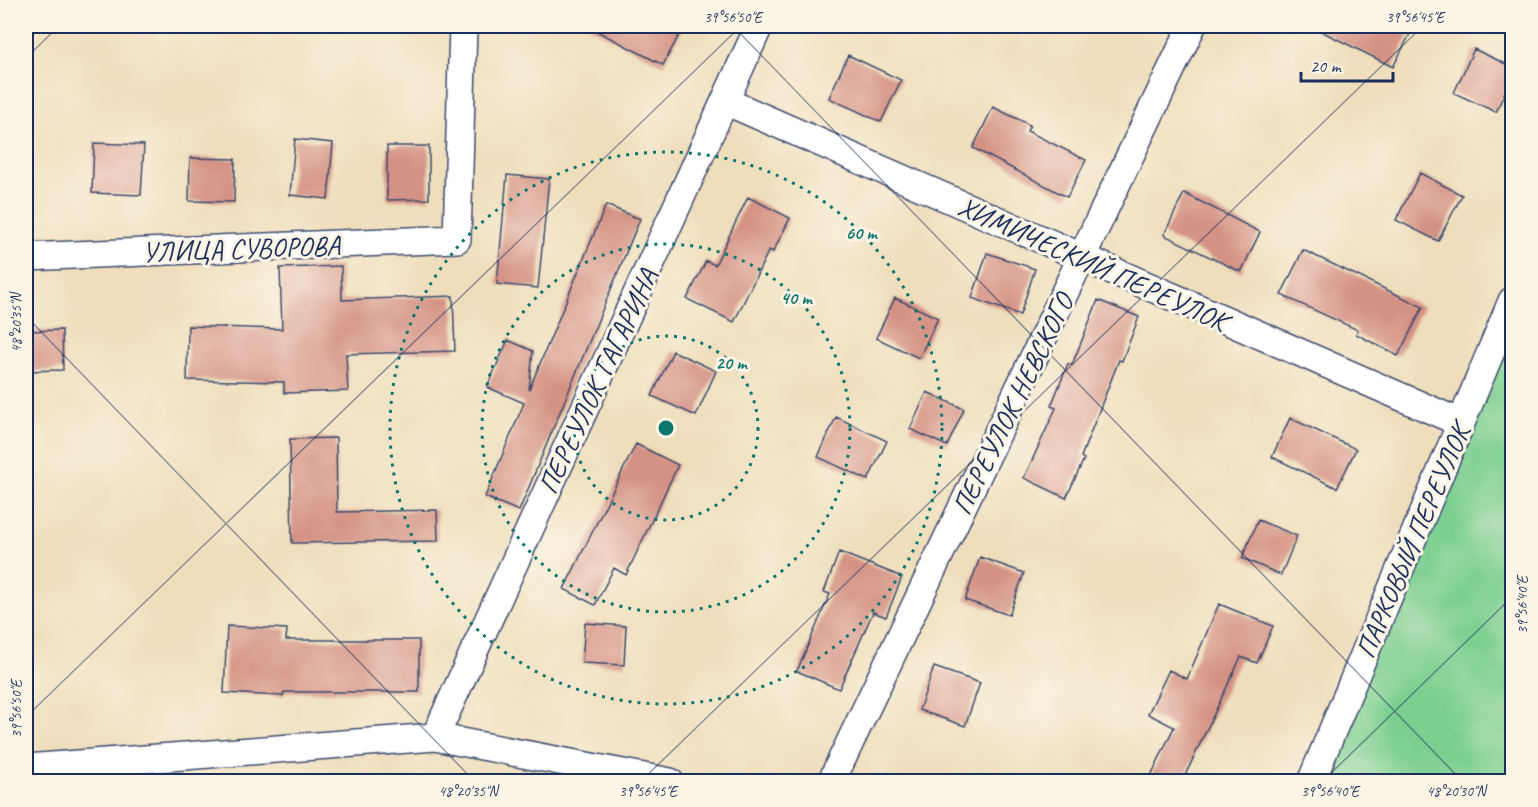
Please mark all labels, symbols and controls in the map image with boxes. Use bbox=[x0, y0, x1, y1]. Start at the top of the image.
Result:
text: 39°56'50"E bbox=[704, 8, 764, 27]
text: 39°56'45"E bbox=[1386, 8, 1446, 27]
scale bar bbox=[1301, 45, 1392, 83]
text: 20 m bbox=[1310, 55, 1343, 77]
street label: ХИМИЧЕСКИЙ ПЕРЕУЛОК bbox=[953, 188, 1238, 341]
text: 60 m bbox=[845, 222, 878, 244]
street label: УЛИЦА СУВОРОВА bbox=[141, 227, 343, 269]
street label: ПЕРЕУЛОК ГАГАРИНА bbox=[530, 262, 665, 499]
street label: ПЕРЕУЛОК НЕВСКОГО bbox=[944, 285, 1082, 520]
text: 40 m bbox=[781, 287, 813, 309]
text: 48°20'35"N bbox=[7, 290, 26, 353]
text: 20 m bbox=[716, 352, 748, 374]
street label: ПАРКОВЫЙ ПЕРЕУЛОК bbox=[1347, 414, 1480, 663]
centre of rings bbox=[656, 418, 676, 438]
text: 39°56'40"E bbox=[1513, 574, 1532, 634]
text: 39°56'50"E bbox=[7, 678, 26, 738]
text: 48°20'35"N bbox=[438, 782, 501, 801]
text: 39°56'45"E bbox=[619, 782, 679, 801]
text: 39°56'40"E bbox=[1301, 782, 1361, 801]
text: 48°20'30"N bbox=[1426, 782, 1489, 801]

